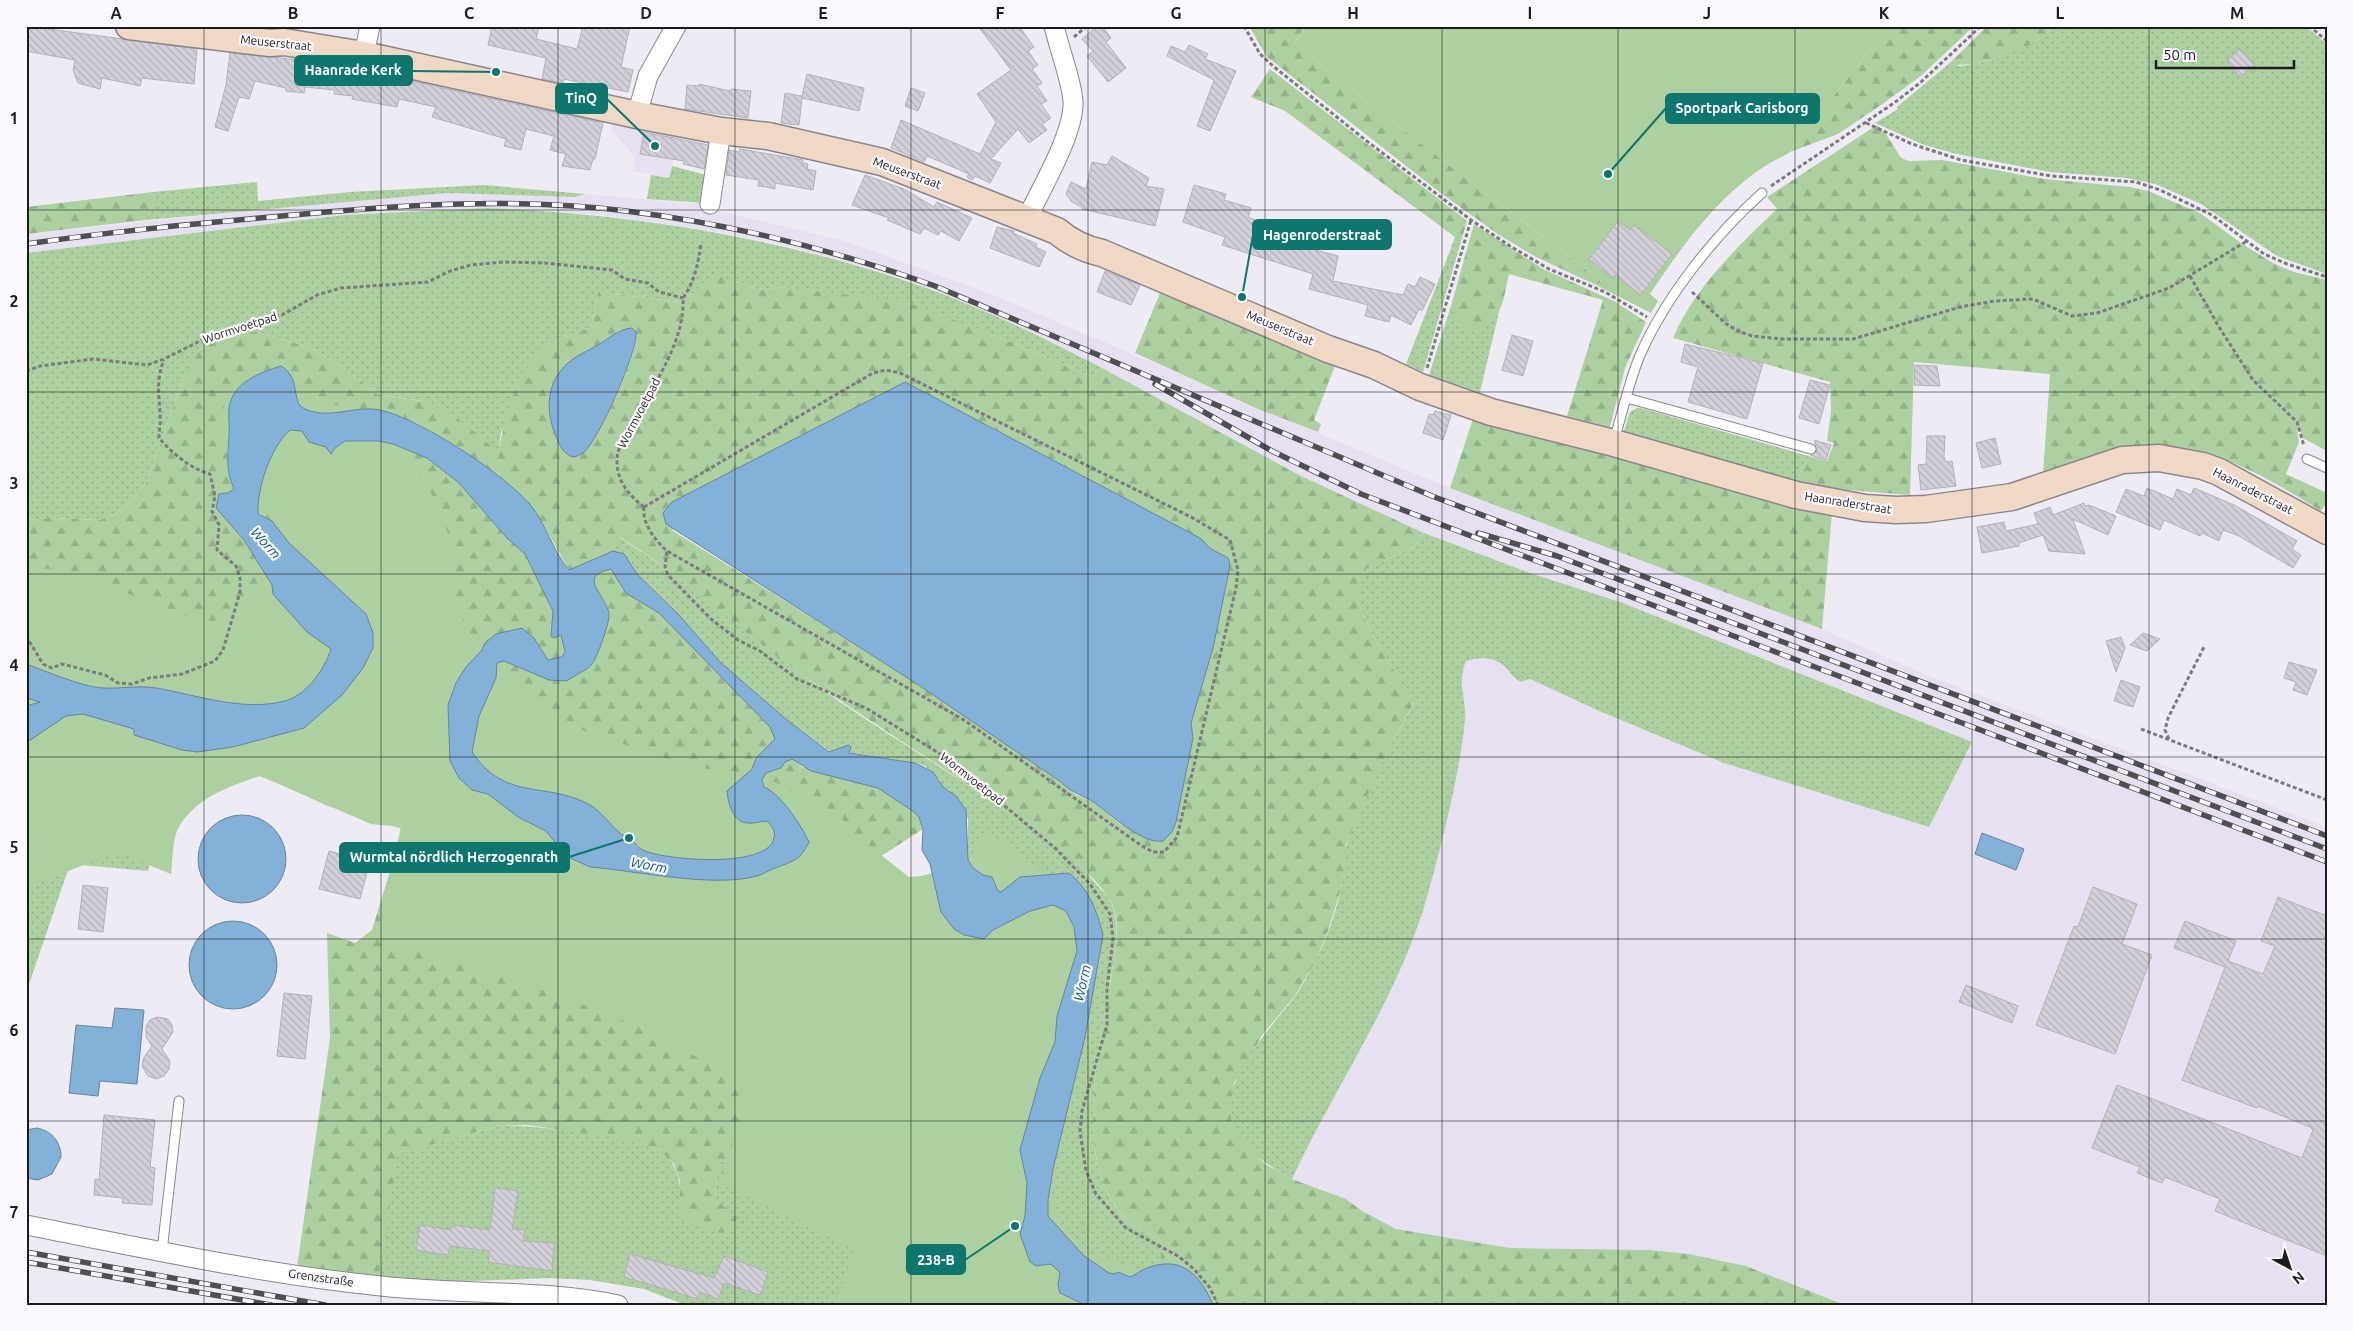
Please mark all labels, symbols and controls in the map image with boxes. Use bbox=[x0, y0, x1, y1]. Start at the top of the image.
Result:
text: A bbox=[110, 4, 122, 22]
text: B bbox=[288, 4, 298, 22]
text: C bbox=[464, 4, 474, 22]
text: D bbox=[640, 4, 652, 22]
text: E bbox=[818, 4, 828, 22]
text: F bbox=[996, 4, 1005, 22]
text: G bbox=[1170, 4, 1182, 22]
text: H bbox=[1347, 4, 1359, 22]
text: I bbox=[1528, 4, 1532, 22]
text: J bbox=[1703, 4, 1711, 22]
text: K bbox=[1879, 4, 1890, 22]
text: L bbox=[2056, 4, 2065, 22]
text: M bbox=[2230, 4, 2244, 22]
street label: Meuserstraat bbox=[240, 32, 313, 53]
scale bar bbox=[2156, 38, 2293, 70]
text: 50 m bbox=[2163, 46, 2196, 63]
callout: Haanrade Kerk bbox=[295, 56, 412, 85]
text: Haanrade Kerk bbox=[304, 62, 402, 78]
callout: TinQ bbox=[556, 84, 607, 113]
text: TinQ bbox=[565, 90, 597, 106]
callout: Sportpark Carisborg bbox=[1666, 94, 1819, 123]
text: Sportpark Carisborg bbox=[1675, 100, 1809, 116]
text: 1 bbox=[9, 109, 19, 127]
street label: Meuserstraat bbox=[871, 154, 943, 191]
callout: Hagenroderstraat bbox=[1253, 220, 1391, 249]
text: Hagenroderstraat bbox=[1263, 227, 1381, 243]
text: 2 bbox=[9, 292, 19, 310]
street label: Meuserstraat bbox=[1245, 308, 1316, 348]
street label: Wormvoetpad bbox=[201, 309, 279, 346]
street label: Wormvoetpad bbox=[615, 376, 662, 450]
street label: Haanraderstraat bbox=[2211, 465, 2296, 516]
text: 3 bbox=[9, 474, 19, 492]
street label: Haanraderstraat bbox=[1804, 489, 1893, 516]
water label: Worm bbox=[248, 524, 284, 562]
text: 4 bbox=[9, 656, 19, 674]
street label: Wormvoetpad bbox=[938, 750, 1007, 808]
text: 5 bbox=[9, 838, 19, 856]
callout: Wurmtal nördlich Herzogenrath bbox=[340, 843, 569, 872]
text: Wurmtal nördlich Herzogenrath bbox=[350, 849, 558, 865]
water label: Worm bbox=[629, 854, 669, 876]
water label: Worm bbox=[1070, 963, 1094, 1003]
text: 6 bbox=[9, 1021, 19, 1039]
text: 7 bbox=[9, 1203, 19, 1221]
north arrow bbox=[2266, 1244, 2316, 1294]
callout: 238-B bbox=[907, 1245, 965, 1274]
text: 238-B bbox=[917, 1252, 955, 1268]
street label: Grenzstraße bbox=[287, 1266, 355, 1289]
text: N bbox=[2289, 1268, 2308, 1287]

